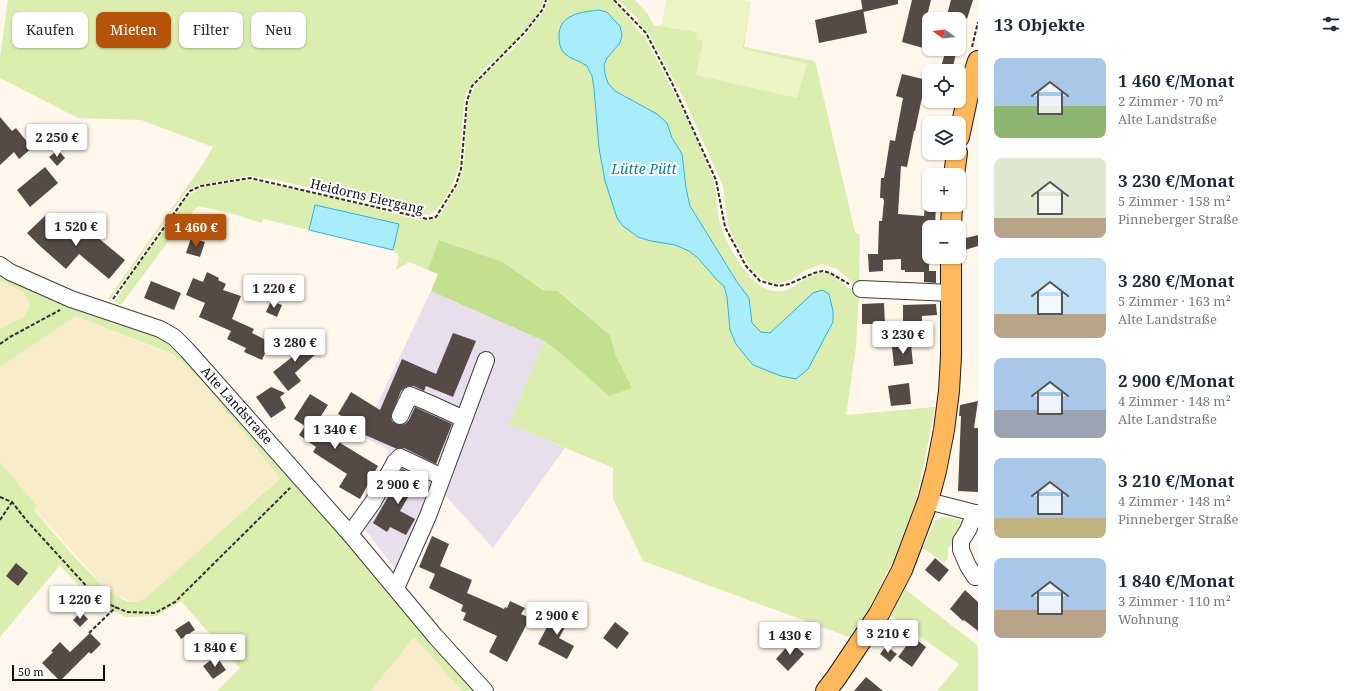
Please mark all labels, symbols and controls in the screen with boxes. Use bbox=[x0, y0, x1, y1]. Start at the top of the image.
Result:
chip: Kaufen bbox=[12, 12, 88, 48]
chip: Mieten bbox=[96, 12, 171, 48]
chip: Filter bbox=[179, 12, 243, 48]
chip: Neu bbox=[251, 12, 306, 48]
north arrow bbox=[922, 12, 966, 56]
map controls bbox=[922, 12, 966, 264]
text: 13 Objekte bbox=[994, 13, 1085, 36]
icon: filters bbox=[1320, 13, 1342, 35]
button: locate bbox=[922, 64, 966, 108]
text: 1 460 €/Monat bbox=[1118, 69, 1235, 92]
icon: home bbox=[1026, 74, 1074, 122]
text: 2 Zimmer · 70 m² bbox=[1118, 92, 1224, 110]
text: Alte Landstraße bbox=[1118, 110, 1217, 128]
button: layers bbox=[922, 116, 966, 160]
pin: 2 250 € bbox=[20, 124, 94, 158]
text: 2 250 € bbox=[35, 128, 79, 146]
water label: Lütte Pütt bbox=[610, 159, 678, 178]
button: + bbox=[922, 168, 966, 212]
text: 3 230 €/Monat bbox=[1118, 169, 1235, 192]
street label: Heidorns Eiergang bbox=[309, 174, 425, 218]
icon: home bbox=[1026, 174, 1074, 222]
text: 5 Zimmer · 158 m² bbox=[1118, 192, 1231, 210]
text: Pinneberger Straße bbox=[1118, 210, 1238, 228]
pin: 1 520 € bbox=[39, 213, 113, 247]
pin: 1 460 € bbox=[159, 214, 233, 248]
text: 1 520 € bbox=[54, 217, 98, 235]
text: 1 460 € bbox=[174, 218, 218, 236]
button: − bbox=[922, 220, 966, 264]
text: 3 280 €/Monat bbox=[1118, 269, 1235, 292]
icon: home bbox=[1026, 274, 1074, 322]
pin: 1 220 € bbox=[237, 275, 311, 309]
text: 1 220 € bbox=[252, 279, 296, 297]
text: 5 Zimmer · 163 m² bbox=[1118, 292, 1231, 310]
text: Alte Landstraße bbox=[1118, 310, 1217, 328]
pin: 3 230 € bbox=[866, 321, 940, 355]
text: 3 230 € bbox=[881, 325, 925, 343]
pin: 3 280 € bbox=[258, 329, 332, 363]
text: 3 280 € bbox=[273, 333, 317, 351]
street label: Alte Landstraße bbox=[197, 362, 277, 448]
text: 2 900 €/Monat bbox=[1118, 369, 1235, 392]
icon: home bbox=[1026, 374, 1074, 422]
text: 4 Zimmer · 148 m² bbox=[1118, 392, 1231, 410]
text: Alte Landstraße bbox=[1118, 410, 1217, 428]
pin: 1 340 € bbox=[298, 416, 372, 450]
text: 1 340 € bbox=[313, 420, 357, 438]
text: 3 210 €/Monat bbox=[1118, 469, 1235, 492]
pin: 2 900 € bbox=[361, 471, 435, 505]
icon: home bbox=[1026, 474, 1074, 522]
text: 2 900 € bbox=[376, 475, 420, 493]
text: 4 Zimmer · 148 m² bbox=[1118, 492, 1231, 510]
text: Pinneberger Straße bbox=[1118, 510, 1238, 528]
text: 1 840 €/Monat bbox=[1118, 569, 1235, 592]
icon: home bbox=[1026, 574, 1074, 622]
pin: 1 220 € bbox=[43, 586, 117, 620]
text: 1 220 € bbox=[58, 590, 102, 608]
text: 3 Zimmer · 110 m² bbox=[1118, 592, 1231, 610]
pin: 2 900 € bbox=[520, 602, 594, 636]
text: 2 900 € bbox=[535, 606, 579, 624]
text: Wohnung bbox=[1118, 610, 1179, 628]
pin: 3 210 € bbox=[851, 620, 925, 654]
pin: 1 430 € bbox=[753, 622, 827, 656]
text: 3 210 € bbox=[866, 624, 910, 642]
text: 1 430 € bbox=[768, 626, 812, 644]
pin: 1 840 € bbox=[178, 634, 252, 668]
text: 1 840 € bbox=[193, 638, 237, 656]
scale bar bbox=[12, 663, 105, 682]
text: 50 m bbox=[18, 664, 44, 679]

